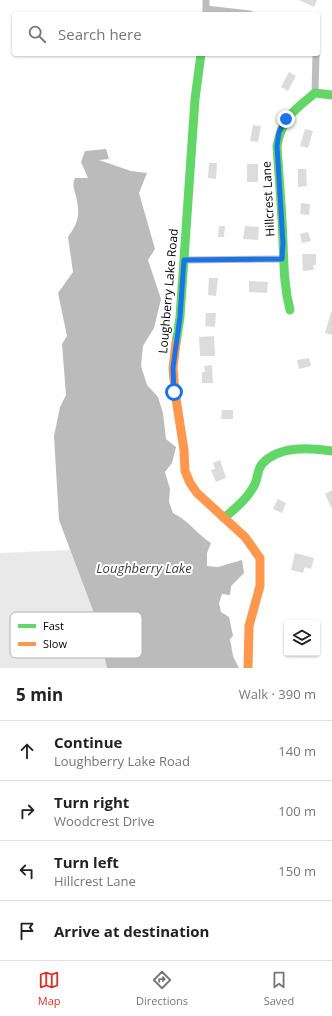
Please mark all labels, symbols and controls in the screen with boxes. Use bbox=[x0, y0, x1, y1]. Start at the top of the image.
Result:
search box bbox=[12, 12, 320, 56]
icon: search bbox=[26, 23, 48, 45]
text: Search here bbox=[58, 24, 142, 44]
route end bbox=[277, 110, 295, 128]
street label: Hillcrest Lane bbox=[258, 161, 278, 237]
street label: Loughberry Lake Road bbox=[154, 228, 182, 354]
route start bbox=[165, 383, 183, 401]
water label: Loughberry Lake bbox=[96, 559, 192, 577]
legend bbox=[10, 612, 142, 658]
text: Fast bbox=[43, 618, 64, 633]
map controls bbox=[284, 620, 320, 656]
button: layers bbox=[284, 620, 320, 656]
text: Slow bbox=[43, 636, 67, 651]
text: 5 min bbox=[16, 683, 63, 706]
text: Walk · 390 m bbox=[239, 685, 316, 703]
text: Continue bbox=[54, 732, 122, 752]
icon: ahead bbox=[16, 740, 38, 762]
text: 140 m bbox=[278, 742, 316, 760]
text: Loughberry Lake Road bbox=[54, 752, 190, 770]
text: Turn right bbox=[54, 792, 129, 812]
icon: right bbox=[16, 800, 38, 822]
text: 100 m bbox=[278, 802, 316, 820]
text: Woodcrest Drive bbox=[54, 812, 154, 830]
text: Turn left bbox=[54, 852, 119, 872]
icon: left bbox=[16, 860, 38, 882]
text: 150 m bbox=[278, 862, 316, 880]
text: Hillcrest Lane bbox=[54, 872, 136, 890]
icon: arrive bbox=[16, 920, 38, 942]
text: Arrive at destination bbox=[54, 921, 209, 941]
tab: Map bbox=[38, 969, 61, 1008]
tab: Directions bbox=[136, 969, 188, 1008]
tab: Saved bbox=[264, 969, 294, 1008]

